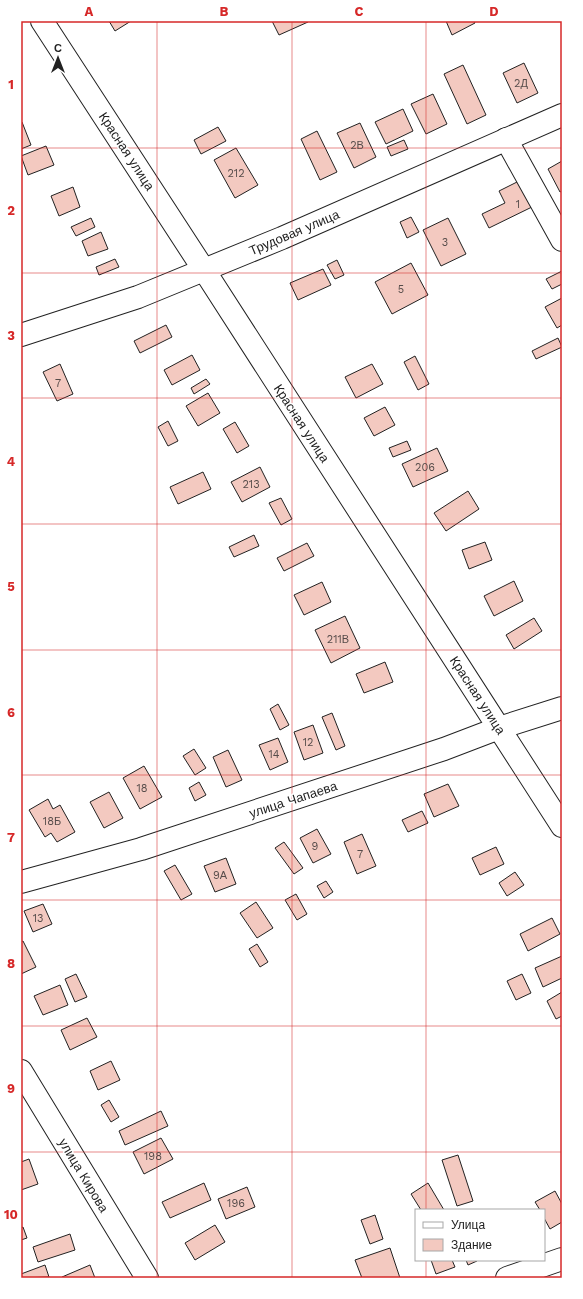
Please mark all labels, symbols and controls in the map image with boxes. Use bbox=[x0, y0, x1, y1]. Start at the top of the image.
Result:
text: A bbox=[85, 4, 94, 19]
text: B bbox=[220, 4, 229, 19]
text: C bbox=[355, 4, 364, 19]
text: D bbox=[489, 4, 499, 19]
north arrow bbox=[38, 38, 78, 78]
text: С bbox=[54, 42, 62, 55]
text: 1 bbox=[8, 77, 14, 92]
house number: 2Д bbox=[514, 77, 528, 90]
street label: Красная улица bbox=[96, 109, 158, 194]
house number: 2В bbox=[350, 139, 364, 152]
house number: 212 bbox=[227, 167, 245, 180]
house number: 1 bbox=[516, 198, 520, 211]
text: 2 bbox=[7, 203, 15, 218]
street label: Трудовая улица bbox=[247, 206, 342, 258]
house number: 3 bbox=[442, 236, 448, 249]
house number: 5 bbox=[398, 283, 404, 296]
text: 3 bbox=[7, 328, 15, 343]
house number: 7 bbox=[55, 377, 61, 390]
street label: Красная улица bbox=[271, 381, 333, 466]
text: 4 bbox=[7, 454, 16, 469]
house number: 206 bbox=[415, 461, 435, 474]
house number: 213 bbox=[242, 478, 260, 491]
text: 5 bbox=[7, 579, 15, 594]
house number: 211В bbox=[327, 633, 349, 646]
street label: Красная улица bbox=[447, 653, 509, 738]
text: 6 bbox=[7, 705, 15, 720]
house number: 12 bbox=[303, 736, 313, 749]
house number: 14 bbox=[268, 748, 280, 761]
street label: улица Чапаева bbox=[247, 778, 340, 821]
house number: 18 bbox=[136, 782, 148, 795]
house number: 18Б bbox=[43, 815, 61, 828]
text: 7 bbox=[7, 830, 15, 845]
house number: 9 bbox=[312, 840, 319, 853]
house number: 7 bbox=[357, 848, 363, 861]
house number: 9А bbox=[213, 869, 228, 882]
house number: 13 bbox=[33, 912, 43, 925]
text: 8 bbox=[7, 956, 15, 971]
text: 9 bbox=[7, 1081, 15, 1096]
street label: улица Кирова bbox=[56, 1136, 112, 1216]
house number: 198 bbox=[144, 1150, 162, 1163]
house number: 196 bbox=[227, 1197, 245, 1210]
text: 10 bbox=[4, 1207, 18, 1222]
legend bbox=[415, 1209, 545, 1261]
text: Улица bbox=[451, 1218, 485, 1232]
text: Здание bbox=[451, 1238, 492, 1252]

